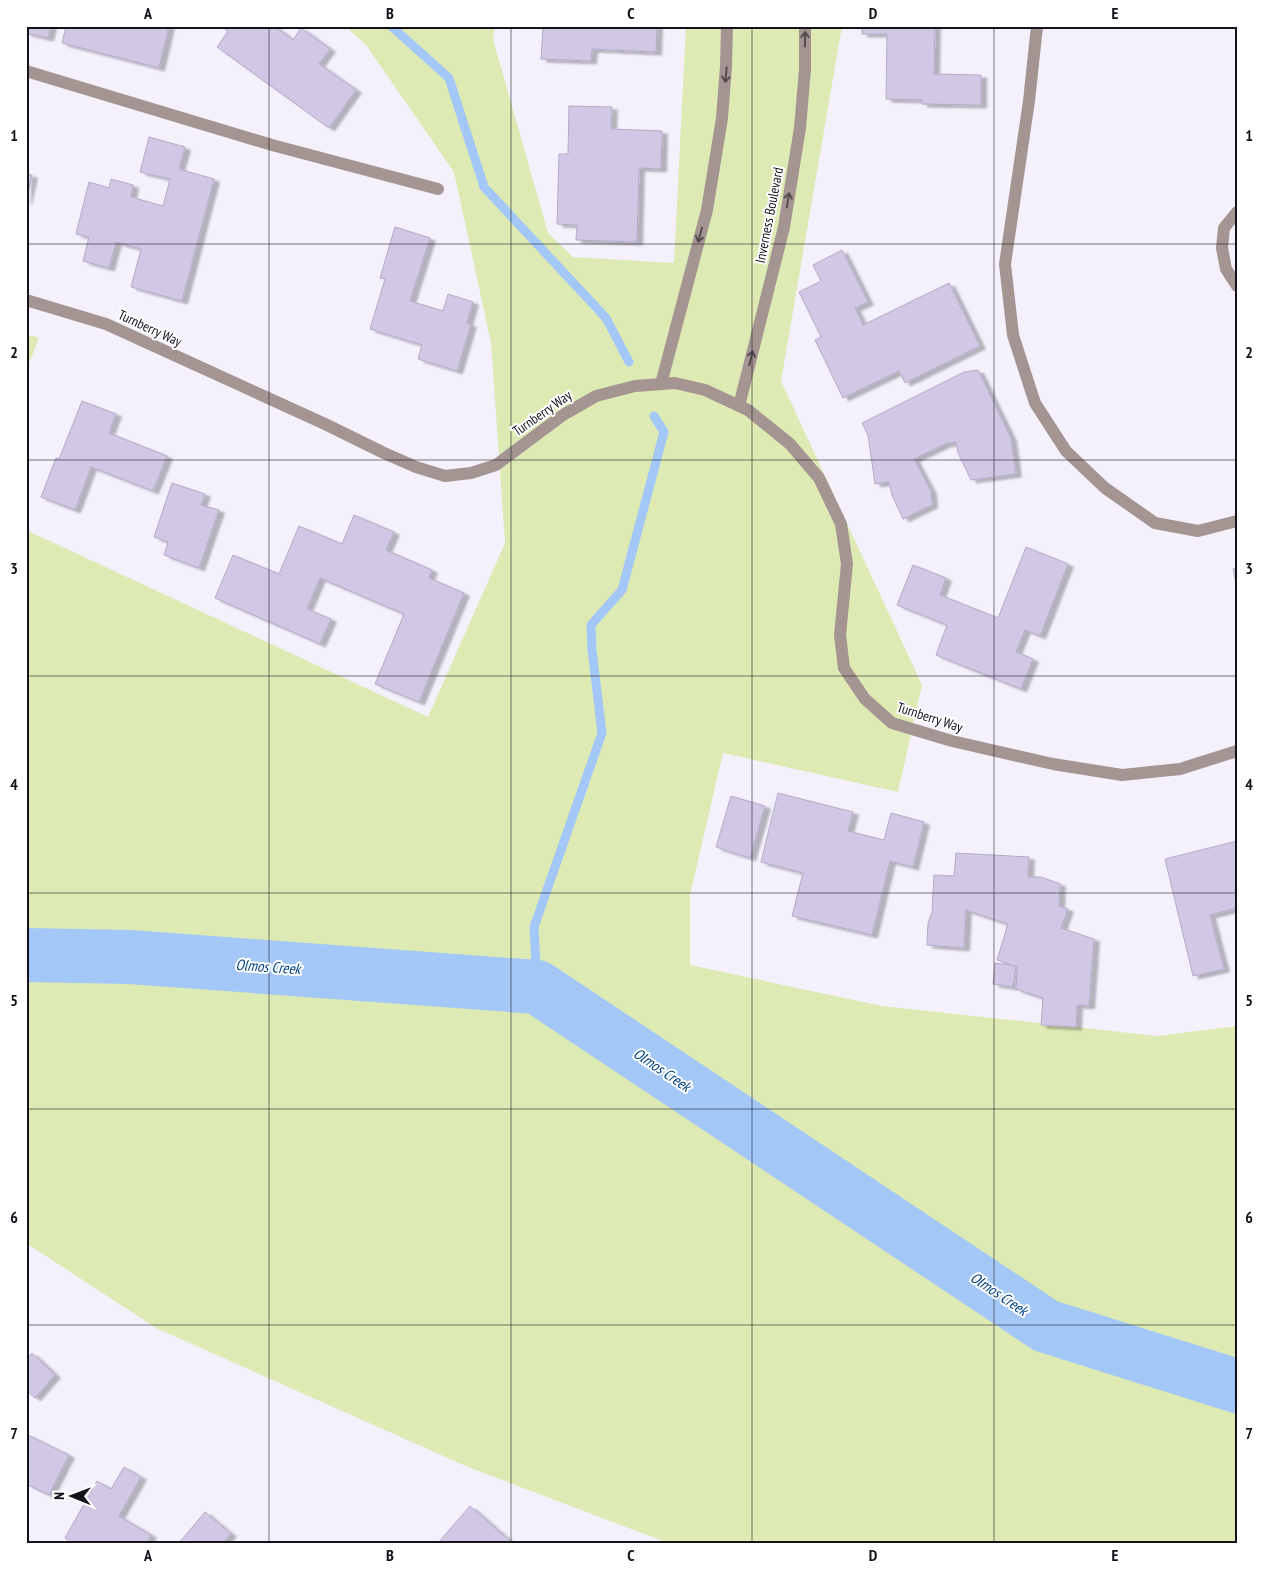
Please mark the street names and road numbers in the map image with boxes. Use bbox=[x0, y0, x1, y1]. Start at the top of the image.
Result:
street label: Inverness Boulevard bbox=[751, 166, 787, 264]
street label: Turnberry Way bbox=[115, 305, 185, 351]
street label: Turnberry Way bbox=[509, 386, 576, 440]
street label: Turnberry Way bbox=[895, 698, 966, 736]

